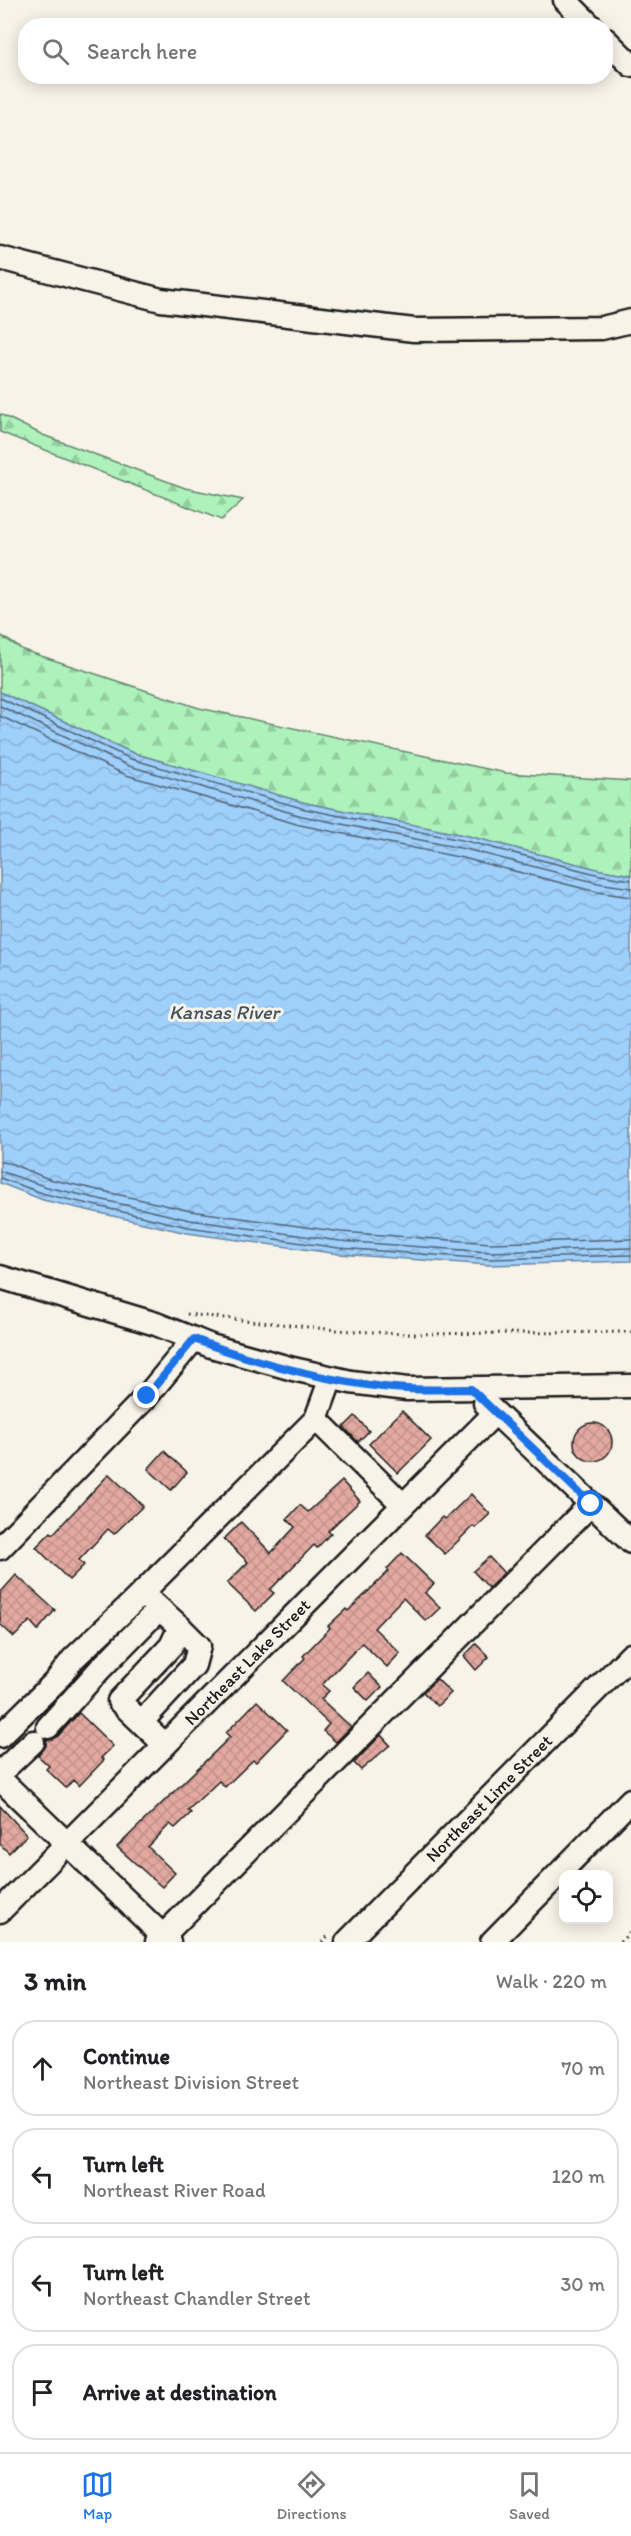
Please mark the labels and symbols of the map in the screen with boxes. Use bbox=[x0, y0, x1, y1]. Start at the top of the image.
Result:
water label: Kansas River bbox=[169, 1000, 282, 1024]
route end bbox=[133, 1382, 159, 1408]
route start bbox=[577, 1490, 603, 1516]
street label: Northeast Lake Street bbox=[180, 1594, 315, 1730]
street label: Northeast Lime Street bbox=[421, 1730, 557, 1867]

